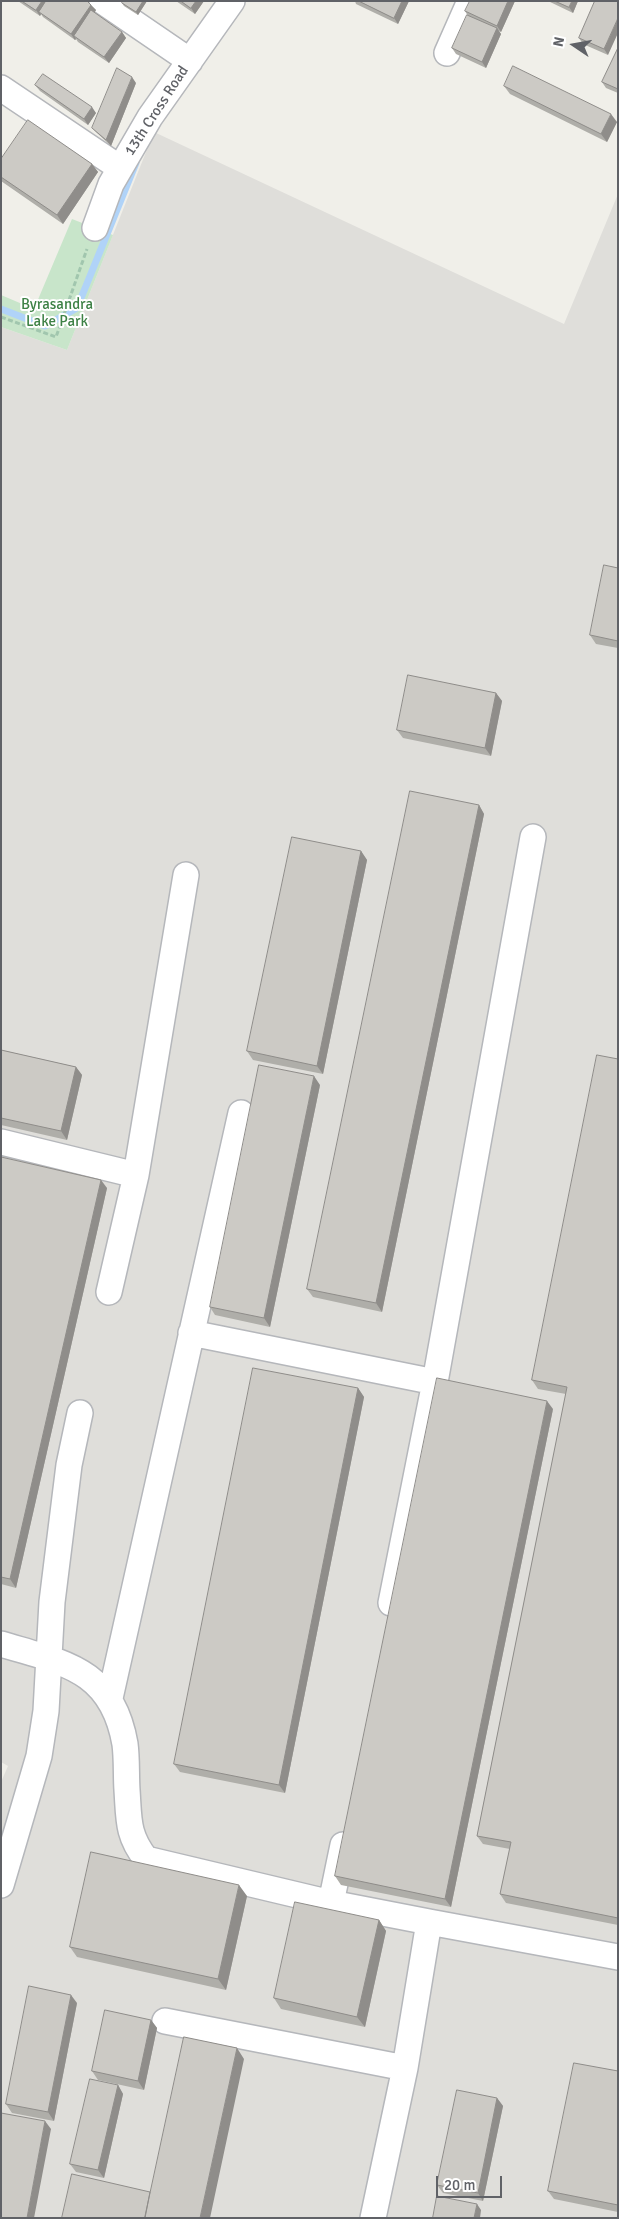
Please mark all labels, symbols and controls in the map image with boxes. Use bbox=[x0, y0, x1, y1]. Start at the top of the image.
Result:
north arrow bbox=[549, 20, 599, 70]
text: N bbox=[550, 35, 568, 48]
street label: 13th Cross Road bbox=[121, 63, 193, 159]
park label: Byrasandra Lake Park bbox=[21, 296, 93, 331]
scale bar bbox=[439, 2166, 505, 2198]
text: 20 m bbox=[444, 2176, 475, 2194]

